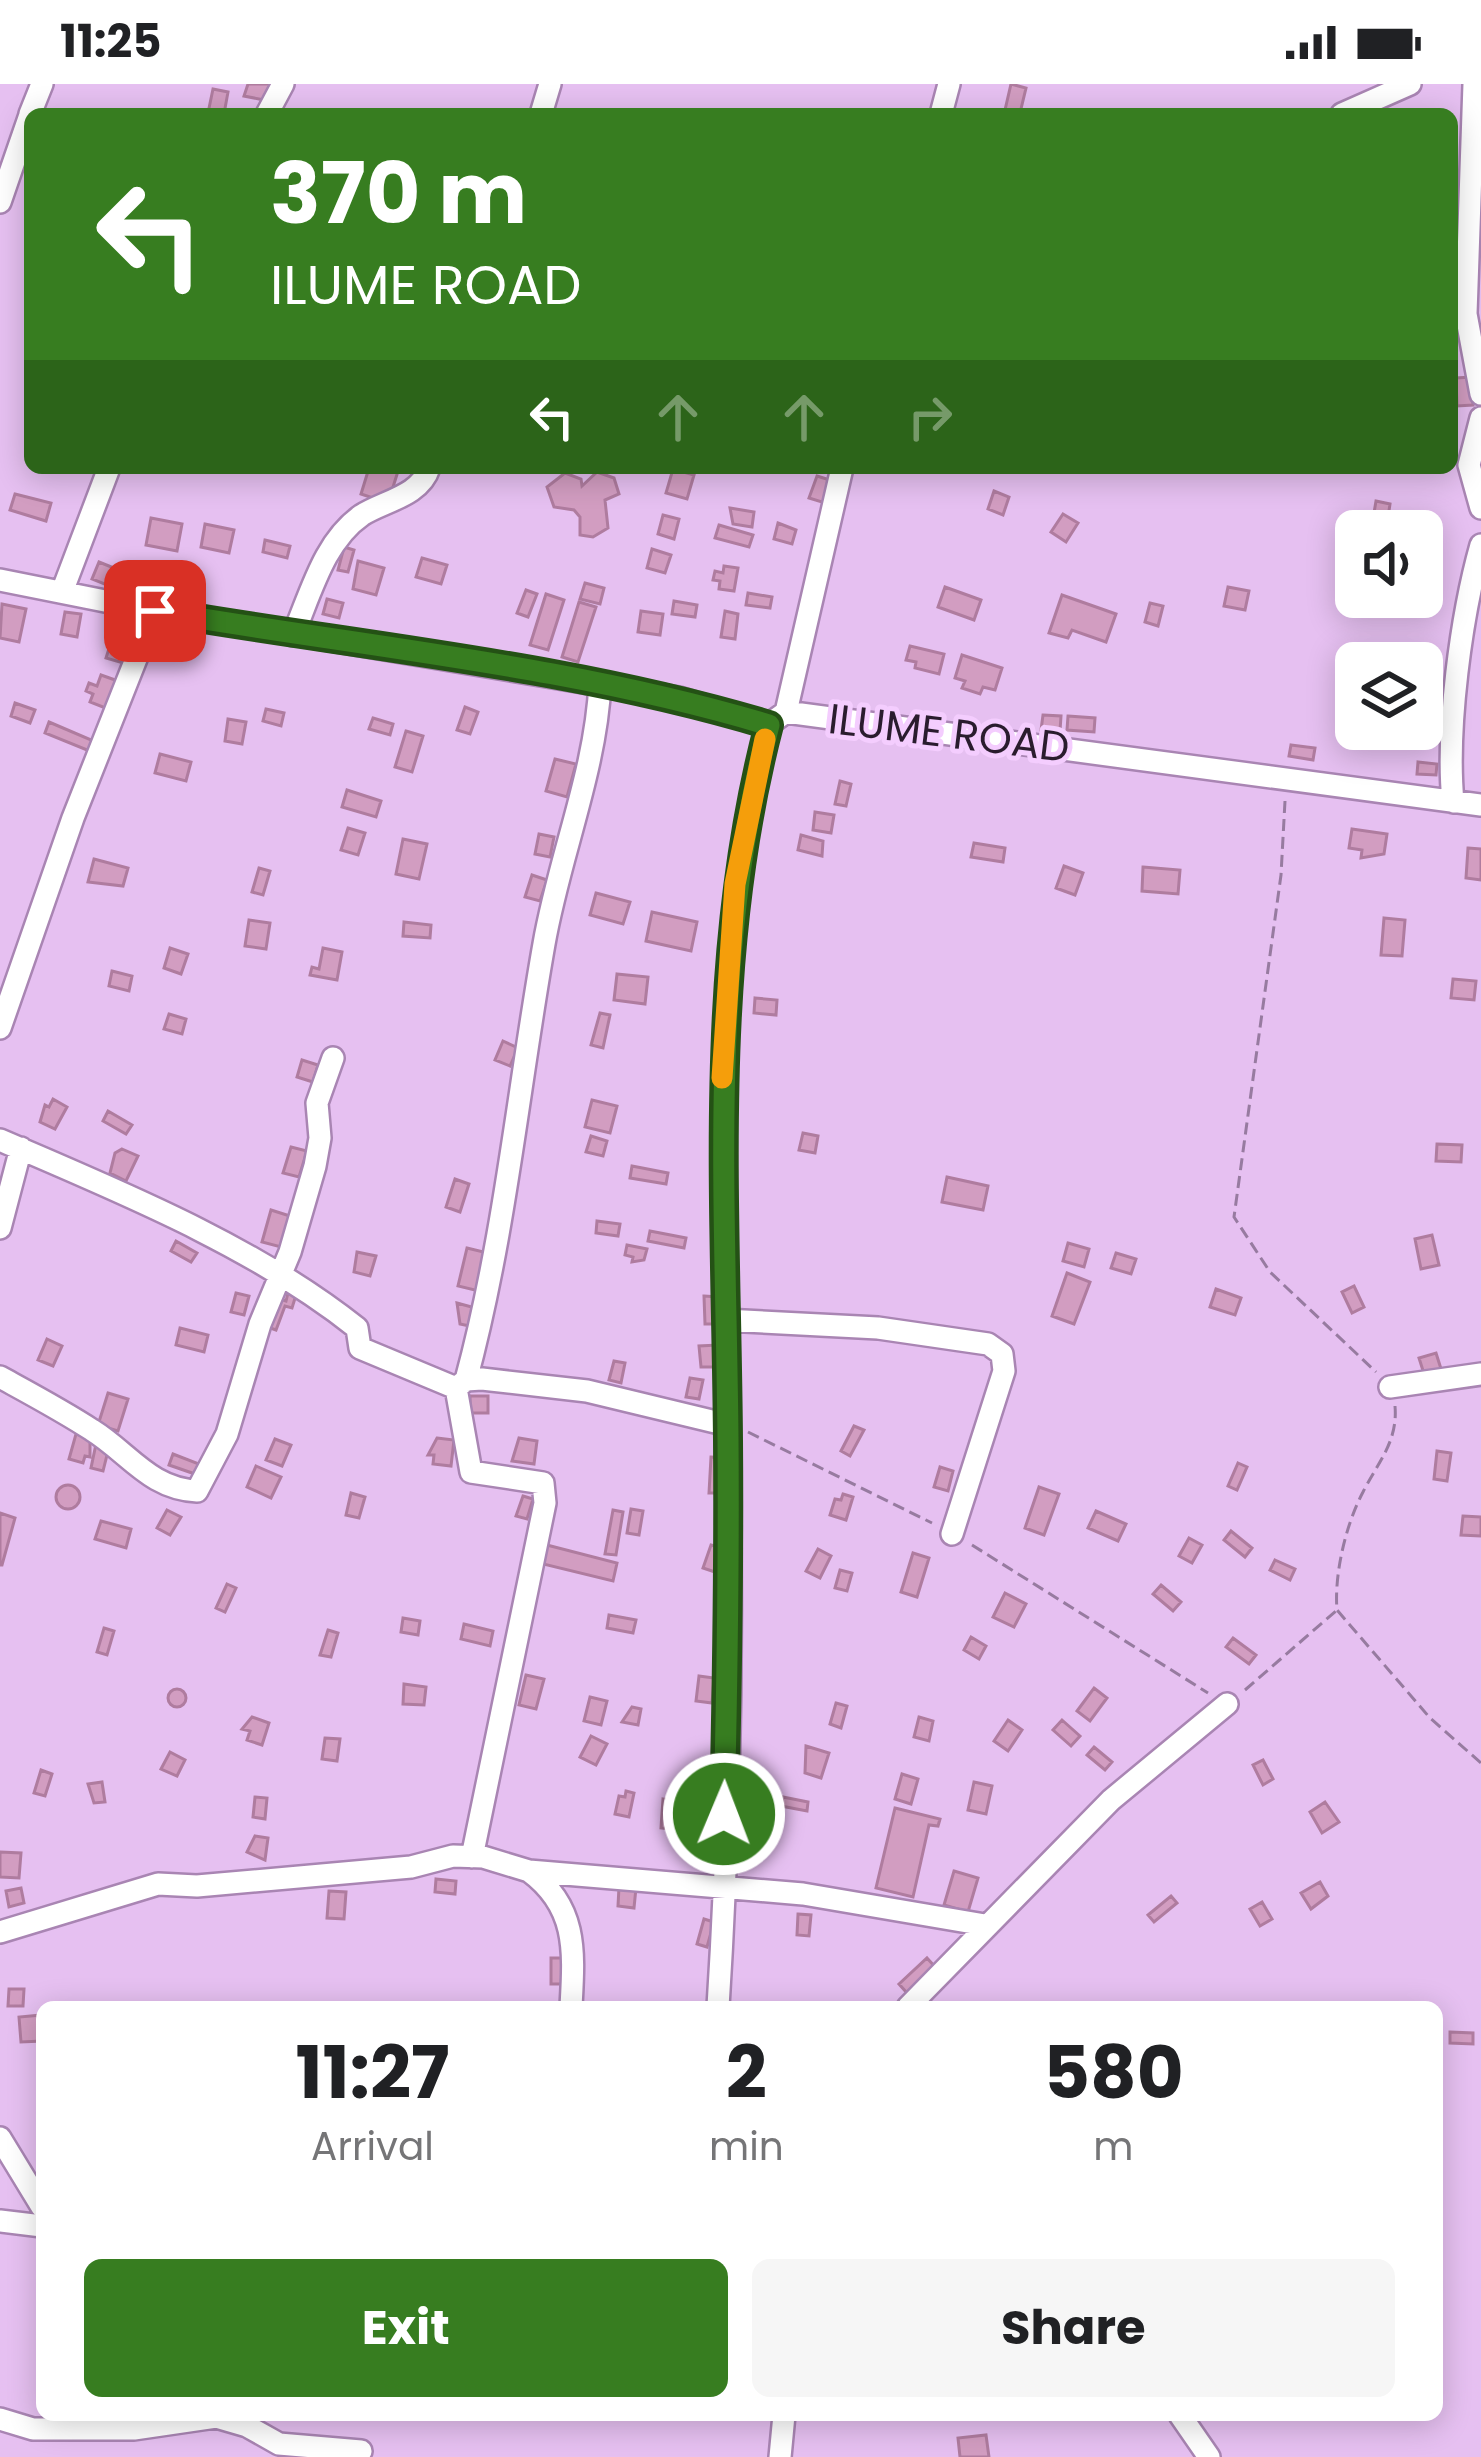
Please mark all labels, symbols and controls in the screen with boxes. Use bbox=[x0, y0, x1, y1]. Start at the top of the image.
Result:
text: 11:25 bbox=[60, 10, 162, 73]
text: 370 m bbox=[270, 135, 527, 252]
icon: left bbox=[72, 156, 228, 312]
text: ILUME ROAD bbox=[270, 247, 582, 323]
icon: left bbox=[519, 384, 585, 450]
icon: ahead bbox=[645, 384, 711, 450]
icon: ahead bbox=[771, 384, 837, 450]
icon: right bbox=[897, 384, 963, 450]
map controls bbox=[1335, 510, 1443, 750]
button: sound bbox=[1335, 510, 1443, 618]
pin bbox=[104, 560, 206, 662]
icon: arrive bbox=[122, 578, 188, 644]
button: layers bbox=[1335, 642, 1443, 750]
street label: ILUME ROAD bbox=[825, 689, 1073, 777]
position arrow bbox=[661, 1751, 787, 1877]
text: 11:27 bbox=[295, 2022, 450, 2123]
text: 2 bbox=[726, 2022, 767, 2123]
text: 580 bbox=[1043, 2022, 1184, 2123]
text: Arrival bbox=[311, 2119, 434, 2174]
text: min bbox=[709, 2119, 784, 2174]
text: m bbox=[1093, 2119, 1133, 2174]
button: Exit bbox=[84, 2259, 728, 2397]
button: Share bbox=[752, 2259, 1395, 2397]

